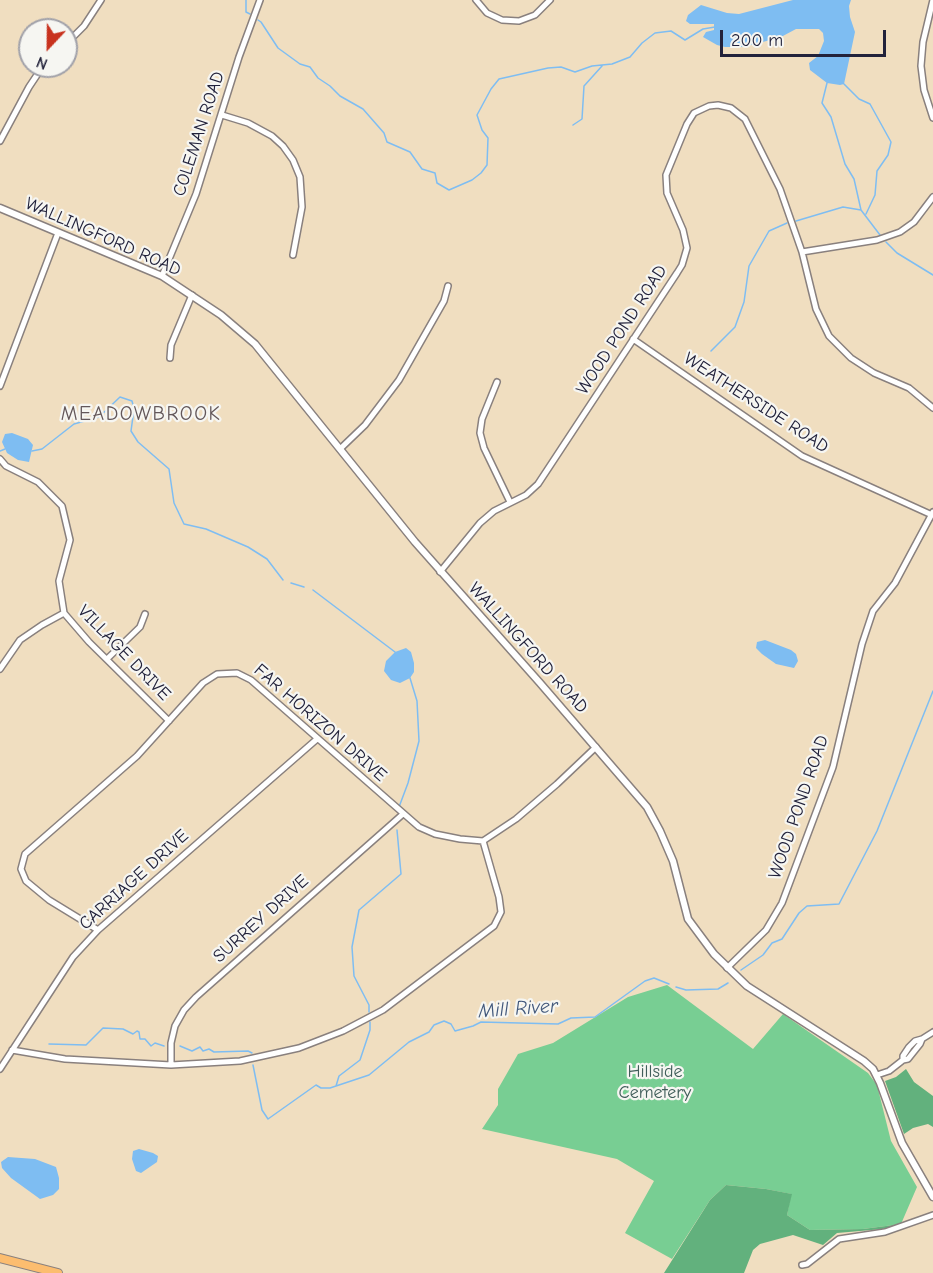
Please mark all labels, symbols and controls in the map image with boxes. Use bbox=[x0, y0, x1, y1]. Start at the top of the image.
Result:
north arrow bbox=[18, 18, 78, 78]
scale bar bbox=[723, 18, 890, 56]
text: 200 m bbox=[731, 30, 783, 51]
text: N bbox=[34, 53, 50, 73]
street label: COLEMAN ROAD bbox=[169, 69, 229, 199]
street label: WALLINGFORD ROAD bbox=[22, 193, 184, 281]
street label: WOOD POND ROAD bbox=[572, 261, 672, 399]
street label: WEATHERSIDE ROAD bbox=[679, 348, 833, 458]
district label: MEADOWBROOK bbox=[61, 402, 221, 426]
street label: WALLINGFORD ROAD bbox=[464, 578, 592, 718]
street label: VILLAGE DRIVE bbox=[73, 601, 175, 705]
street label: FAR HORIZON DRIVE bbox=[249, 660, 391, 786]
street label: WOOD POND ROAD bbox=[764, 732, 834, 882]
street label: CARRIAGE DRIVE bbox=[75, 825, 193, 935]
street label: SURREY DRIVE bbox=[209, 870, 313, 968]
water label: Mill River bbox=[477, 994, 559, 1024]
park label: Hillside Cemetery bbox=[619, 1061, 691, 1104]

